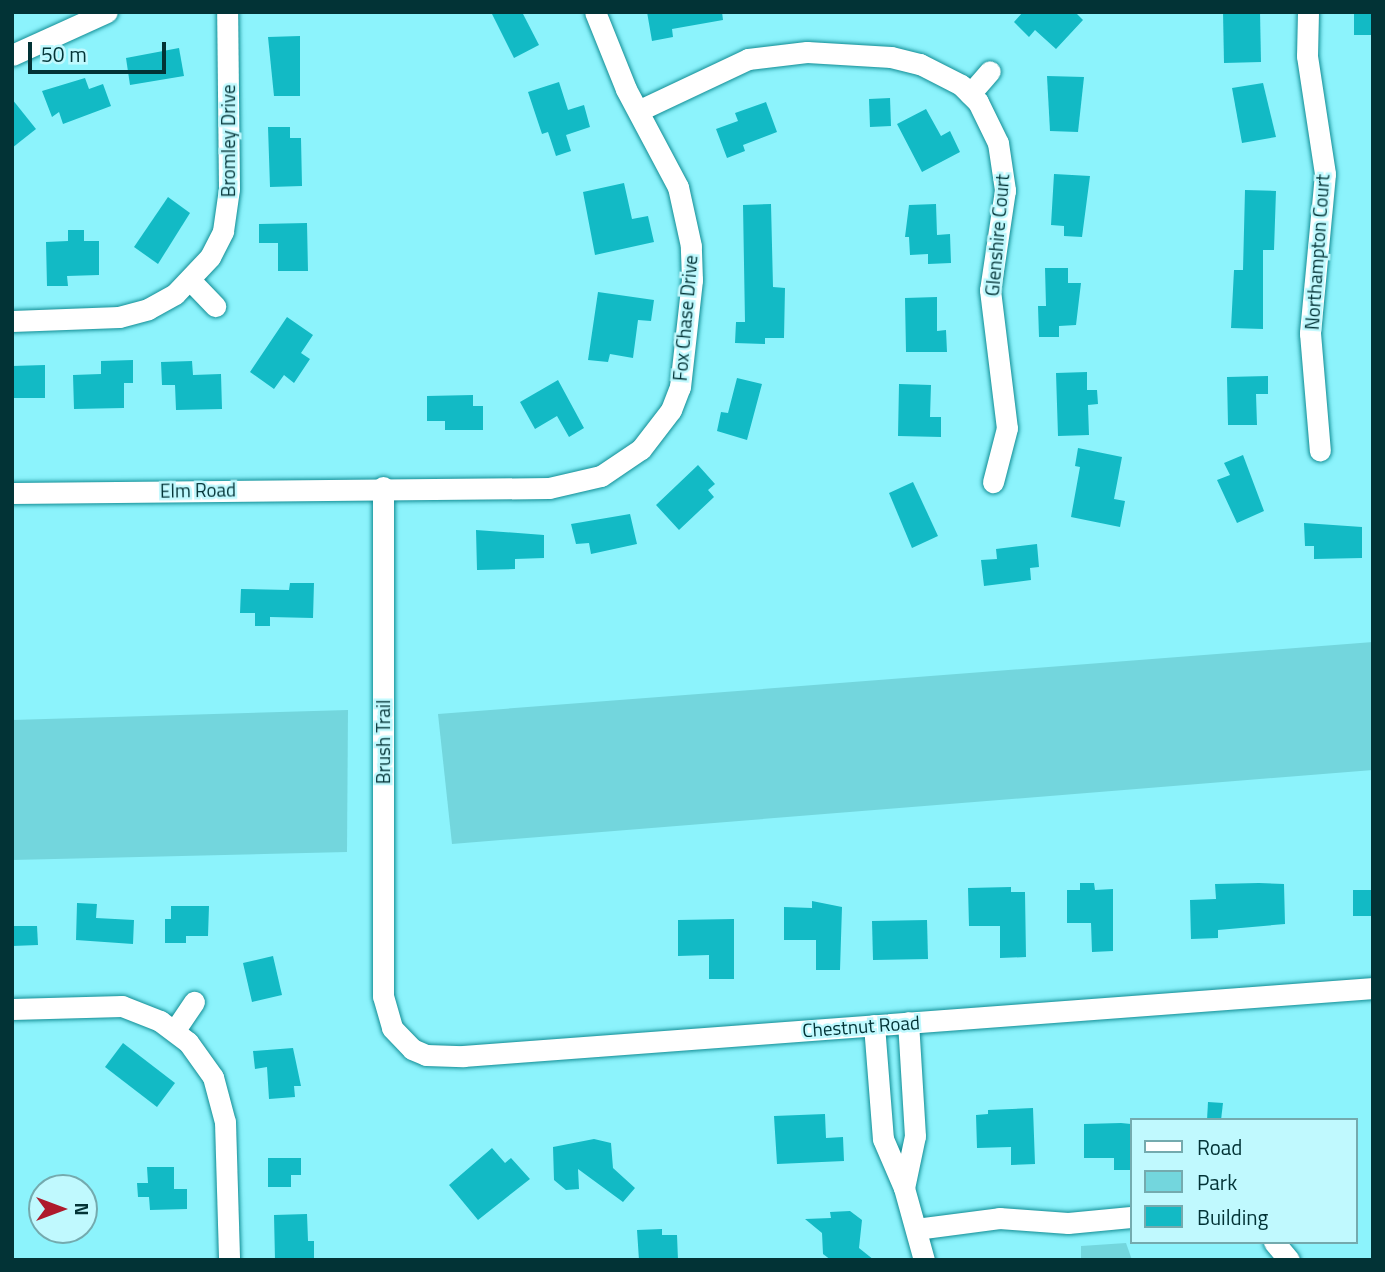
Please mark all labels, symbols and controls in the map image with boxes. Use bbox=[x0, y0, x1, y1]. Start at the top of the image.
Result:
scale bar bbox=[32, 28, 170, 72]
text: 50 m bbox=[41, 38, 87, 70]
street label: Bromley Drive bbox=[217, 85, 239, 197]
street label: Glenshire Court bbox=[980, 173, 1014, 297]
street label: Northampton Court bbox=[1300, 173, 1334, 331]
street label: Fox Chase Drive bbox=[668, 254, 702, 382]
street label: Elm Road bbox=[160, 478, 236, 502]
street label: Brush Trail bbox=[372, 700, 394, 784]
street label: Chestnut Road bbox=[801, 1011, 921, 1041]
legend bbox=[1130, 1118, 1357, 1244]
text: Road bbox=[1197, 1131, 1242, 1163]
text: Park bbox=[1197, 1166, 1237, 1198]
north arrow bbox=[28, 1174, 98, 1244]
text: Building bbox=[1197, 1201, 1268, 1233]
text: N bbox=[68, 1202, 97, 1216]

